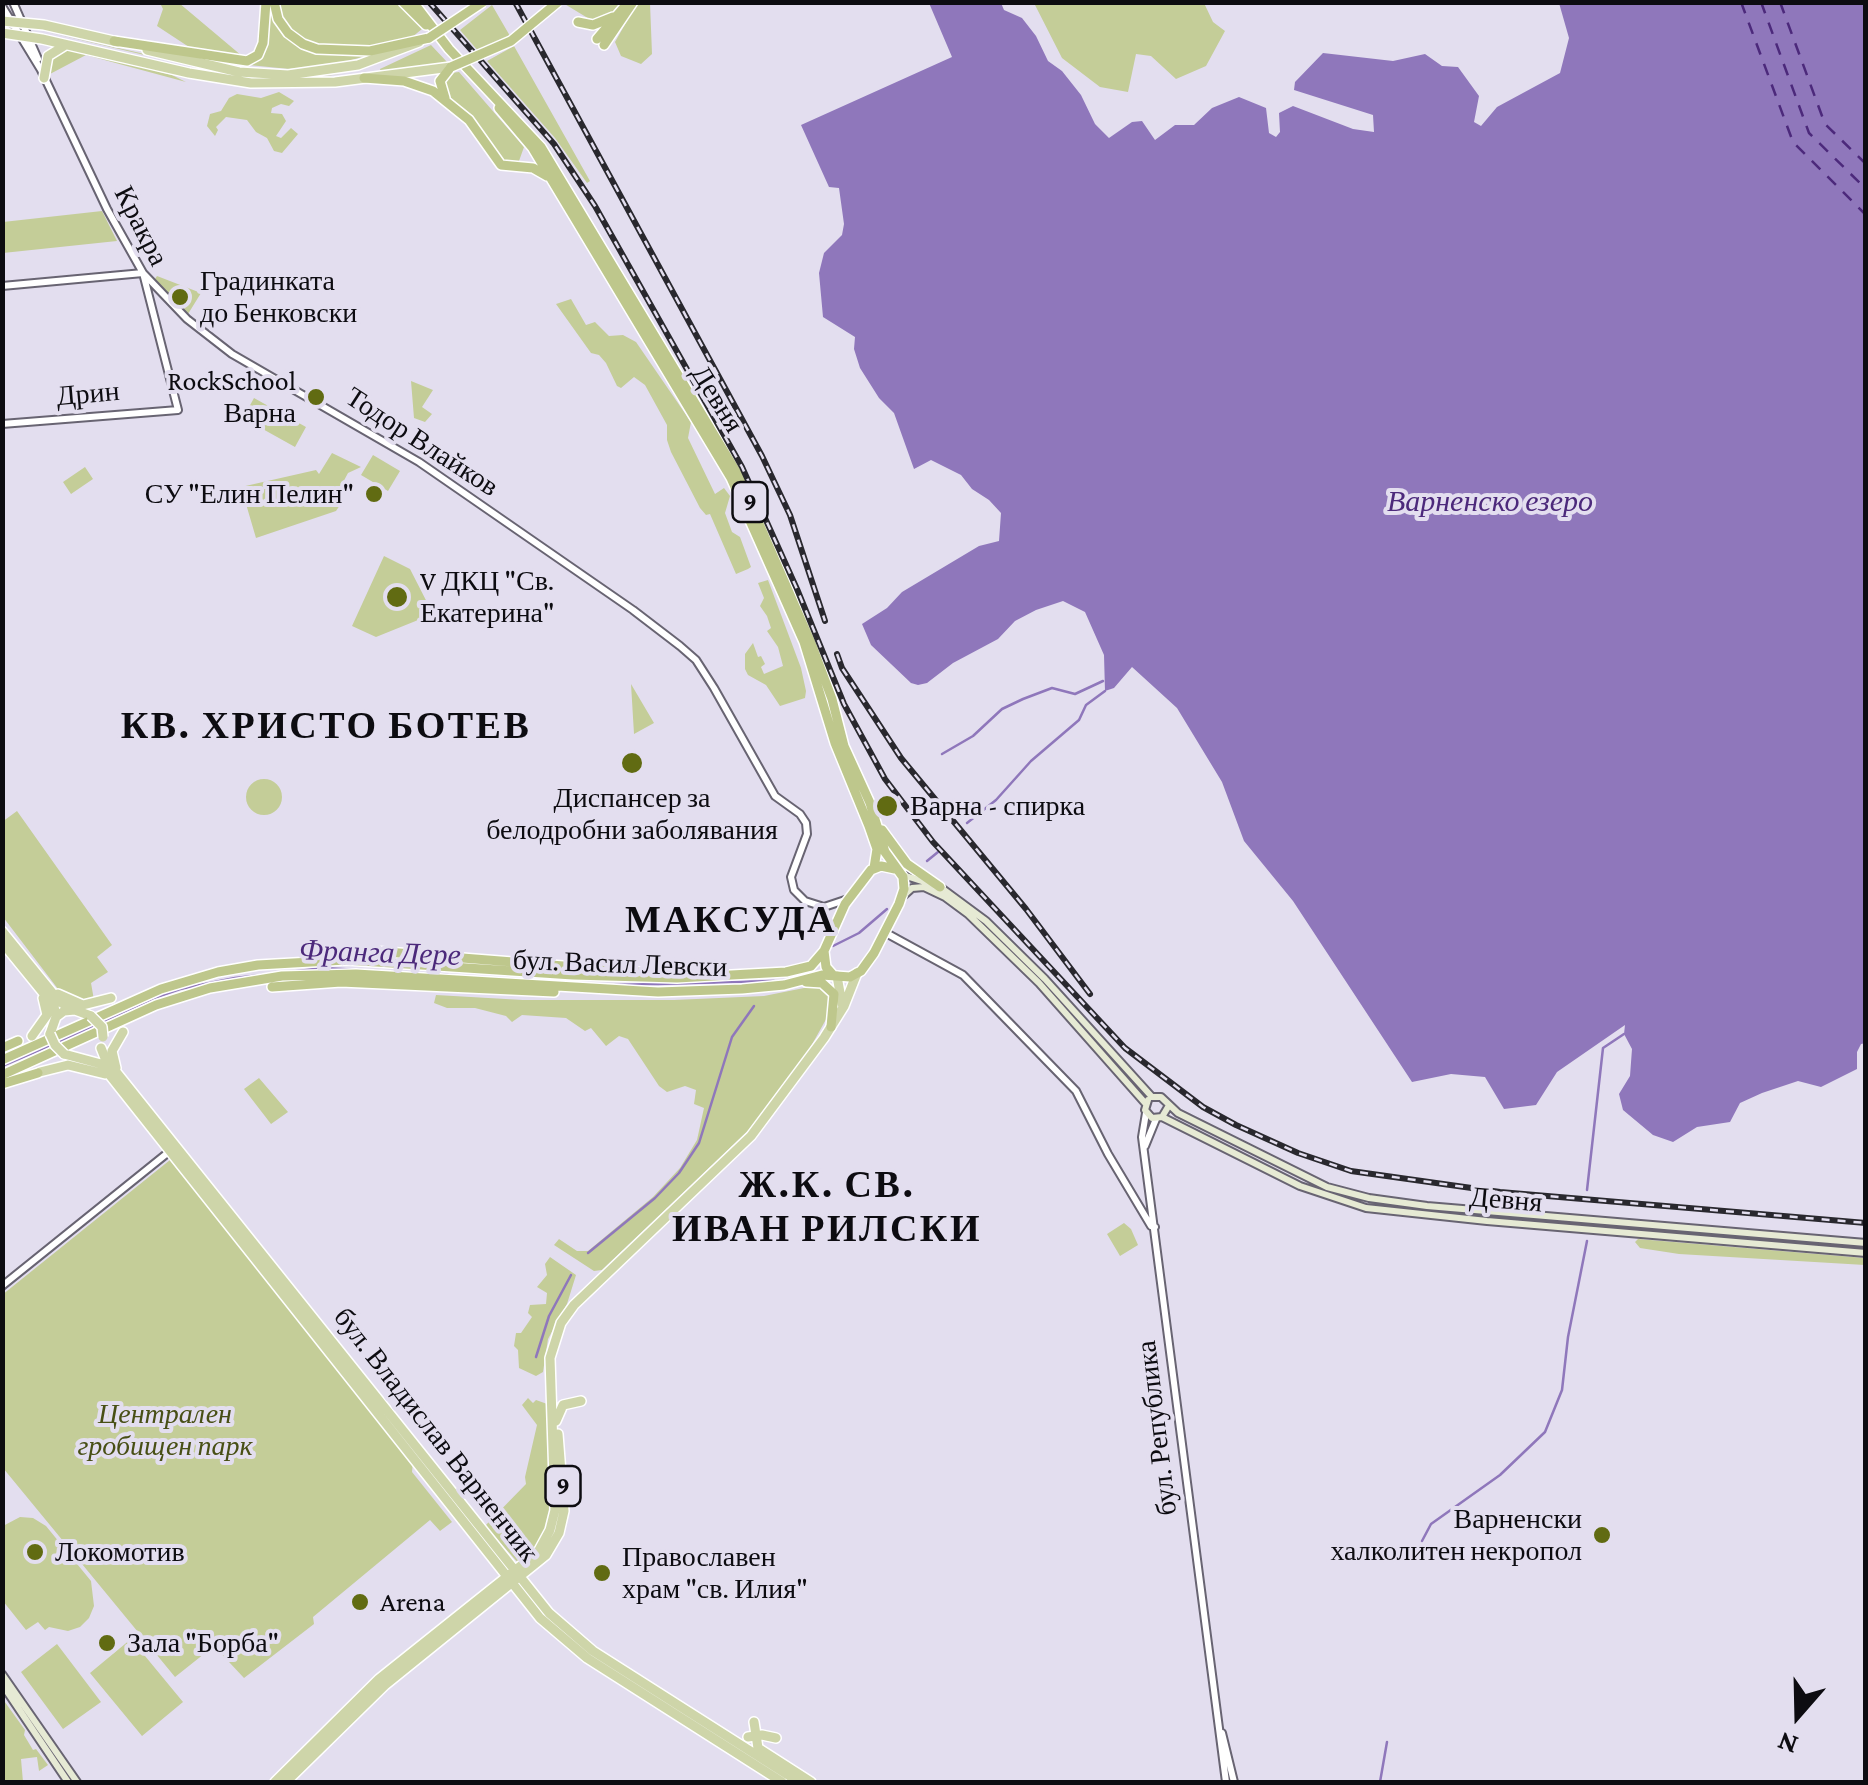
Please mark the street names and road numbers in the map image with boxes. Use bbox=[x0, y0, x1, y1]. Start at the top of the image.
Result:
street label: Кракра bbox=[107, 180, 175, 272]
street label: Девня bbox=[683, 359, 751, 439]
street label: Дрин bbox=[55, 375, 121, 413]
street label: Тодор Влайков bbox=[339, 380, 505, 504]
road number: 9 bbox=[732, 482, 768, 522]
street label: бул. Васил Левски bbox=[512, 943, 728, 985]
street label: Девня bbox=[1468, 1180, 1544, 1220]
street label: бул. Владислав Варненчик bbox=[326, 1301, 546, 1569]
street label: бул. Република bbox=[1130, 1339, 1184, 1517]
road number: 9 bbox=[546, 1466, 580, 1506]

